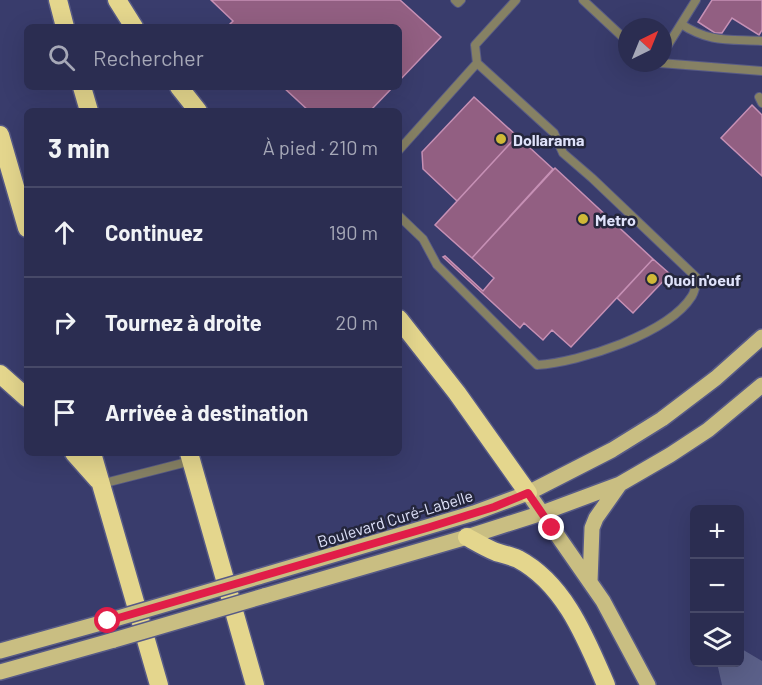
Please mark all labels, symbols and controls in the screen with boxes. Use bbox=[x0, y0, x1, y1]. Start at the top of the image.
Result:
north arrow bbox=[618, 18, 672, 72]
search box bbox=[24, 24, 402, 90]
icon: search bbox=[45, 41, 78, 74]
text: Rechercher bbox=[93, 44, 204, 70]
place label: Dollarama bbox=[513, 130, 584, 149]
text: 3 min bbox=[48, 132, 110, 163]
marker: Dollarama bbox=[494, 132, 508, 146]
text: À pied · 210 m bbox=[263, 135, 378, 159]
place label: Metro bbox=[595, 210, 636, 229]
marker: Metro bbox=[576, 212, 590, 226]
icon: ahead bbox=[48, 216, 81, 249]
text: Continuez bbox=[105, 219, 203, 245]
text: 190 m bbox=[329, 220, 378, 244]
place label: Quoi n'oeuf bbox=[664, 270, 741, 289]
marker: Quoi n'oeuf bbox=[645, 272, 659, 286]
icon: right bbox=[48, 306, 81, 339]
text: Tournez à droite bbox=[105, 309, 262, 335]
text: 20 m bbox=[335, 310, 378, 334]
icon: arrive bbox=[48, 396, 81, 429]
text: Arrivée à destination bbox=[105, 399, 308, 425]
street label: Boulevard Curé-Labelle bbox=[315, 485, 475, 551]
map controls bbox=[690, 505, 744, 667]
button: + bbox=[690, 505, 744, 559]
route end bbox=[538, 514, 564, 540]
button: − bbox=[690, 559, 744, 613]
route start bbox=[94, 607, 120, 633]
button: layers bbox=[690, 613, 744, 667]

